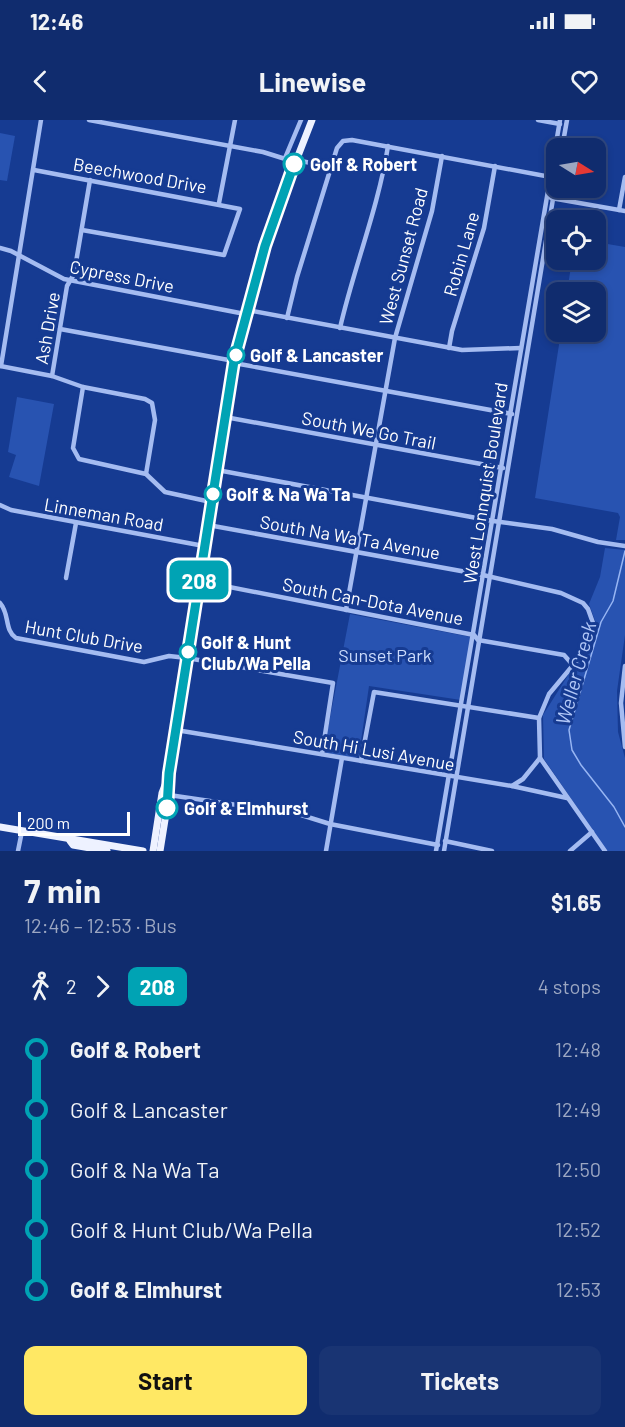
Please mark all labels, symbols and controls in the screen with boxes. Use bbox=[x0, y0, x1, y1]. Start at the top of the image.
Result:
text: 12:46 bbox=[30, 8, 83, 34]
icon: back bbox=[24, 65, 57, 98]
text: Linewise bbox=[259, 65, 366, 97]
icon: heart bbox=[568, 65, 601, 98]
north arrow bbox=[546, 138, 606, 198]
map controls bbox=[546, 138, 606, 342]
street label: Beechwood Drive bbox=[72, 152, 208, 198]
marker: Golf & Robert bbox=[283, 153, 305, 175]
place label: Golf & Robert bbox=[310, 153, 417, 175]
street label: West Sunset Road bbox=[374, 185, 432, 327]
street label: Robin Lane bbox=[438, 209, 484, 299]
button: locate bbox=[546, 210, 606, 270]
street label: Cypress Drive bbox=[68, 255, 176, 297]
button: layers bbox=[546, 282, 606, 342]
street label: Ash Drive bbox=[30, 290, 64, 366]
place label: Golf & Lancaster bbox=[250, 344, 384, 366]
marker: Golf & Lancaster bbox=[227, 346, 245, 364]
street label: West Lonnquist Boulevard bbox=[458, 381, 512, 585]
street label: South We Go Trail bbox=[300, 406, 438, 454]
place label: Golf & Na Wa Ta bbox=[226, 483, 351, 505]
marker: Golf & Na Wa Ta bbox=[204, 485, 222, 503]
street label: Linneman Road bbox=[43, 493, 165, 535]
street label: South Na Wa Ta Avenue bbox=[258, 510, 442, 564]
line badge: 208 bbox=[164, 560, 234, 600]
text: 208 bbox=[181, 568, 217, 593]
street label: South Can-Dota Avenue bbox=[281, 573, 465, 629]
street label: Hunt Club Drive bbox=[23, 615, 145, 657]
water label: Weller Creek bbox=[550, 619, 600, 727]
place label: Golf & Hunt Club/Wa Pella bbox=[201, 631, 311, 674]
marker: Golf & Hunt Club/Wa Pella bbox=[179, 643, 197, 661]
park label: Sunset Park bbox=[338, 644, 432, 666]
street label: South Hi Lusi Avenue bbox=[291, 725, 457, 775]
marker: Golf & Elmhurst bbox=[156, 797, 178, 819]
place label: Golf & Elmhurst bbox=[184, 797, 309, 819]
scale bar bbox=[18, 809, 130, 836]
text: 200 m bbox=[27, 813, 70, 832]
text: 7 min bbox=[24, 870, 101, 910]
text: $1.65 bbox=[551, 889, 601, 915]
text: 12:46 – 12:53 · Bus bbox=[24, 913, 177, 937]
icon: walk bbox=[24, 970, 57, 1003]
icon: forward bbox=[86, 970, 119, 1003]
text: 2 bbox=[66, 974, 77, 998]
text: 208 bbox=[140, 974, 175, 999]
text: 4 stops bbox=[538, 974, 601, 998]
text: Golf & Robert bbox=[70, 1036, 201, 1062]
text: 12:48 bbox=[555, 1037, 601, 1061]
text: Golf & Lancaster bbox=[70, 1096, 228, 1122]
text: 12:49 bbox=[555, 1097, 601, 1121]
text: Golf & Na Wa Ta bbox=[70, 1156, 219, 1182]
text: 12:50 bbox=[555, 1157, 601, 1181]
text: Golf & Hunt Club/Wa Pella bbox=[70, 1216, 313, 1242]
text: 12:52 bbox=[556, 1217, 601, 1241]
text: Golf & Elmhurst bbox=[70, 1276, 222, 1302]
text: 12:53 bbox=[556, 1277, 601, 1301]
button: Start bbox=[24, 1346, 307, 1415]
button: Tickets bbox=[319, 1346, 601, 1415]

